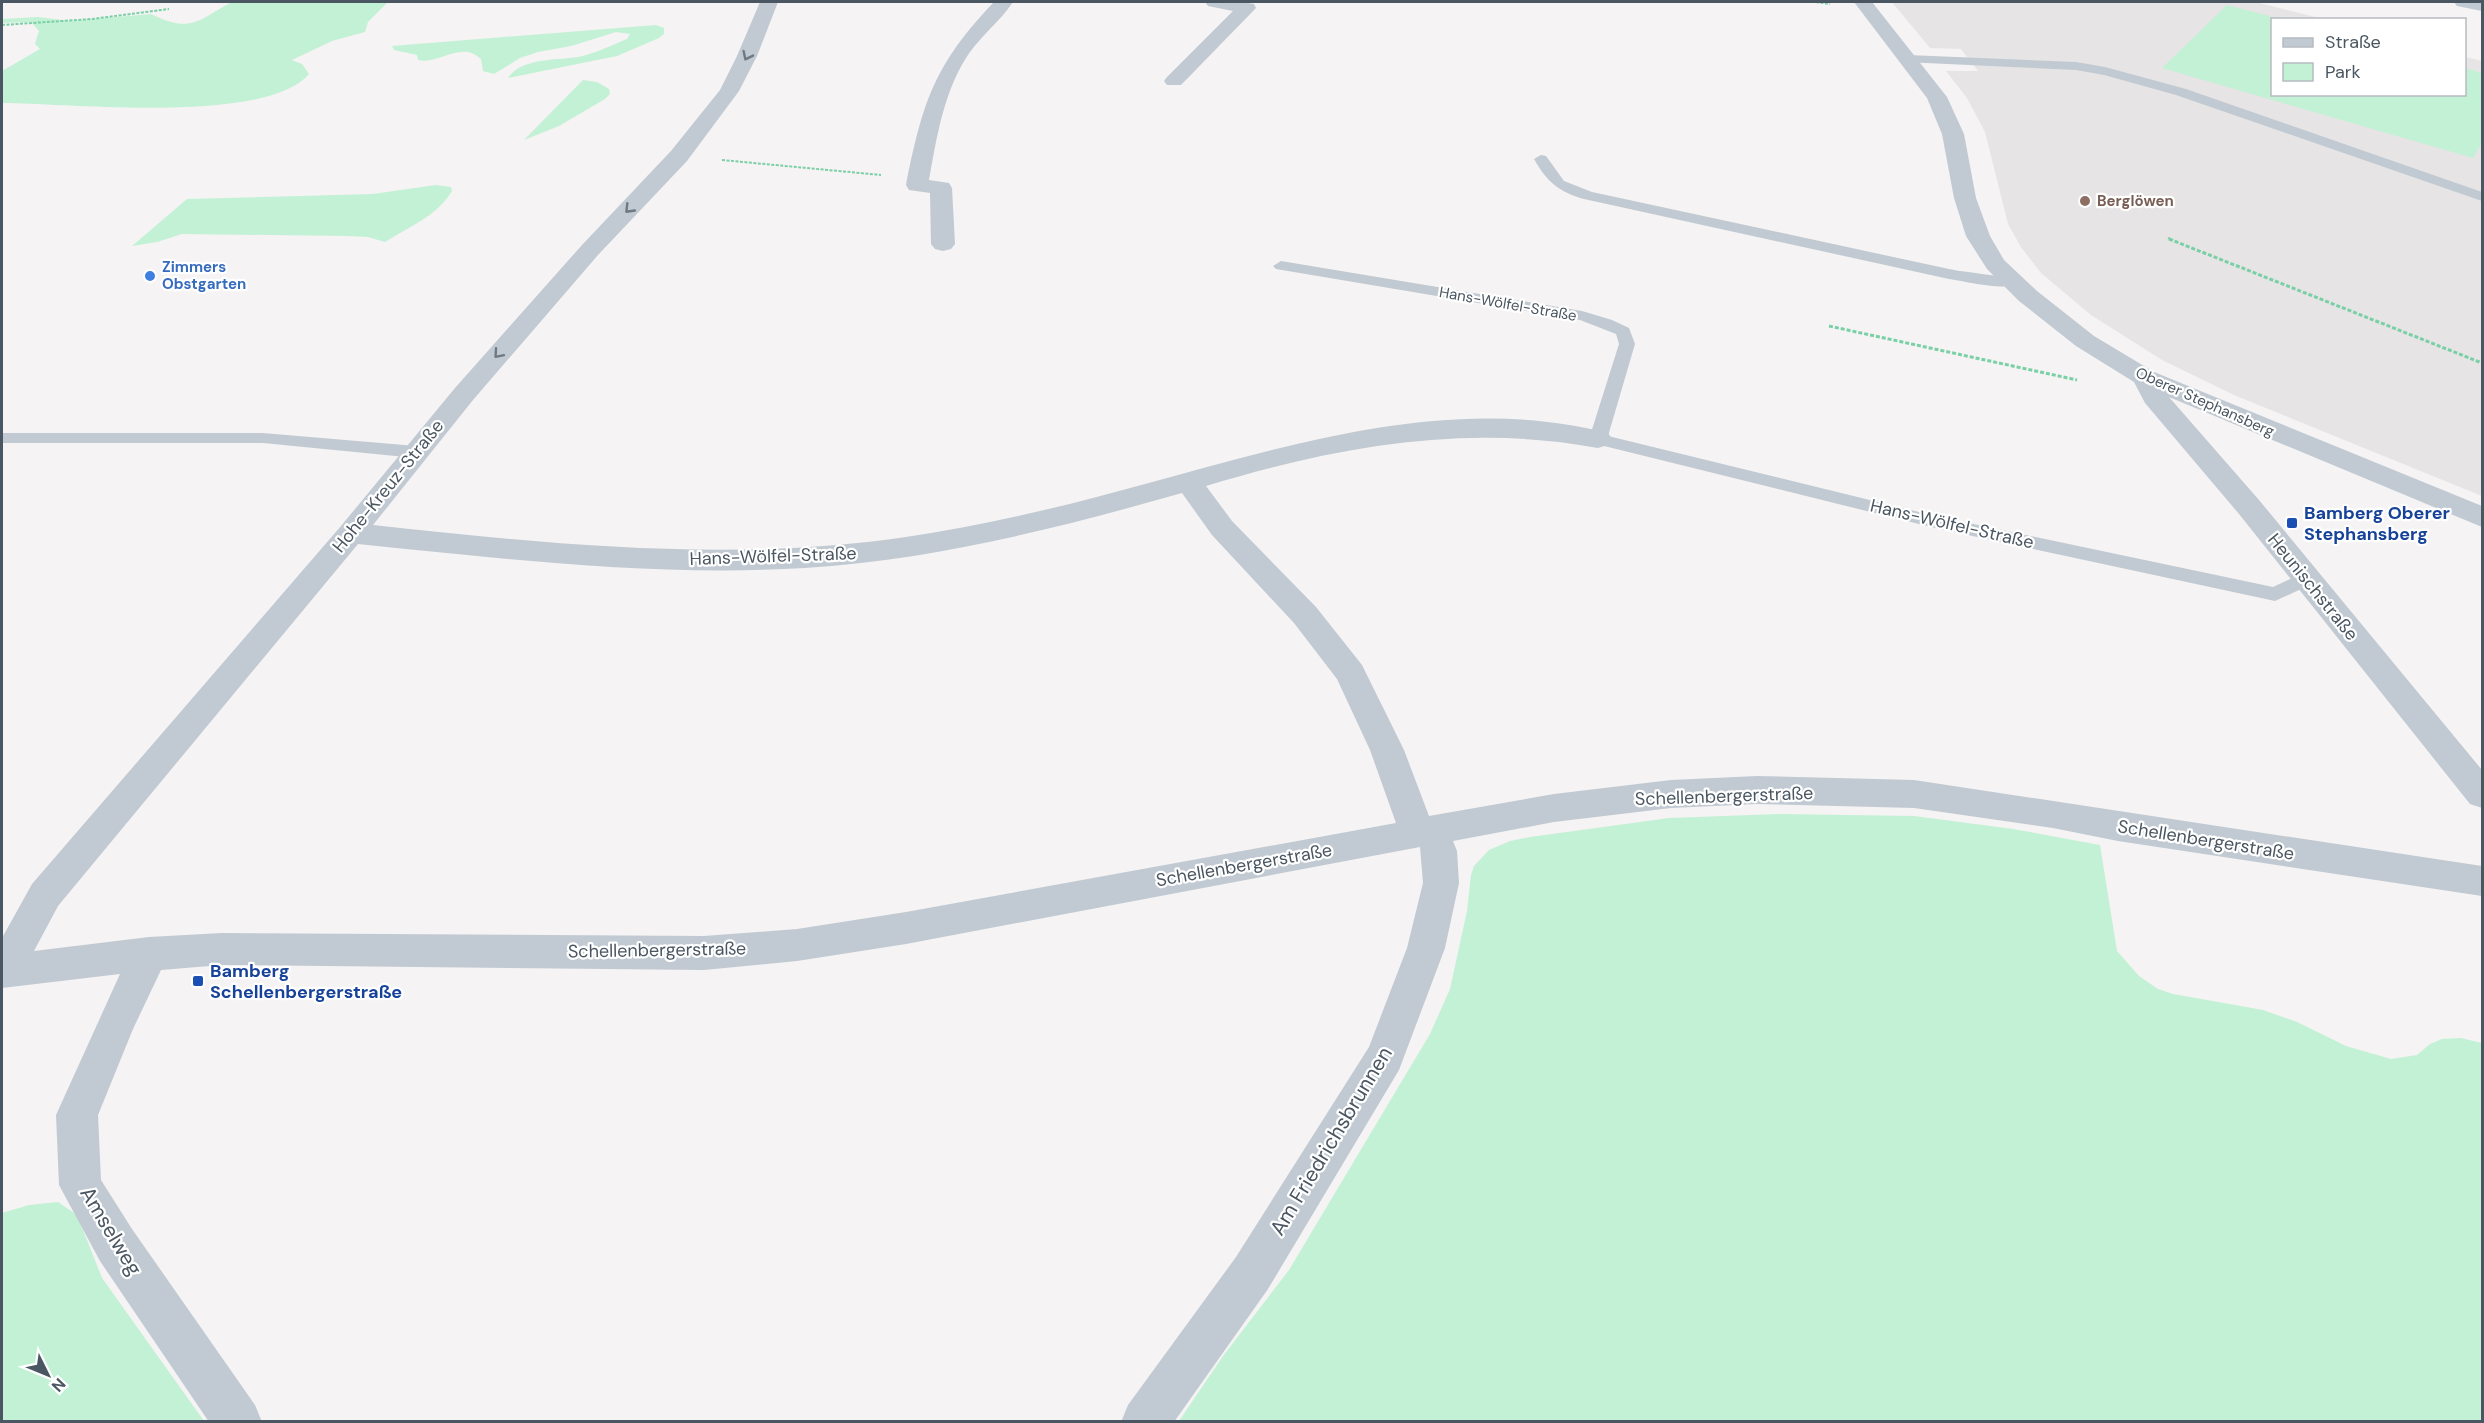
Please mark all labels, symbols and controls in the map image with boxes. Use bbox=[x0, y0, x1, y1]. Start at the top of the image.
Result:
legend bbox=[2271, 18, 2466, 96]
text: Straße bbox=[2325, 30, 2381, 54]
one-way arrow bbox=[742, 49, 754, 60]
text: Park bbox=[2325, 60, 2361, 84]
place label: Berglöwen bbox=[2097, 191, 2174, 211]
marker: Berglöwen bbox=[2078, 194, 2092, 208]
one-way arrow bbox=[625, 202, 636, 213]
place label: Zimmers Obstgarten bbox=[162, 257, 246, 294]
marker: Zimmers Obstgarten bbox=[143, 269, 157, 283]
street label: Hans-Wölfel-Straße bbox=[1438, 282, 1578, 326]
one-way arrow bbox=[494, 347, 505, 358]
street label: Oberer Stephansberg bbox=[2133, 362, 2277, 442]
street label: Hohe-Kreuz-Straße bbox=[327, 415, 449, 557]
street label: Hans-Wölfel-Straße bbox=[1868, 494, 2036, 554]
place label: Bamberg Oberer Stephansberg bbox=[2304, 501, 2450, 546]
marker: Bamberg Oberer Stephansberg bbox=[2285, 516, 2299, 530]
street label: Heunischstraße bbox=[2262, 528, 2364, 646]
street label: Hans-Wölfel-Straße bbox=[689, 541, 857, 571]
street label: Schellenbergerstraße bbox=[1634, 781, 1814, 811]
street label: Schellenbergerstraße bbox=[2116, 814, 2296, 866]
street label: Schellenbergerstraße bbox=[1154, 838, 1334, 892]
street label: Schellenbergerstraße bbox=[568, 936, 746, 964]
place label: Bamberg Schellenbergerstraße bbox=[210, 959, 402, 1004]
marker: Bamberg Schellenbergerstraße bbox=[191, 974, 205, 988]
street label: Am Friedrichsbrunnen bbox=[1263, 1041, 1399, 1241]
street label: Amselweg bbox=[74, 1181, 149, 1281]
north arrow bbox=[18, 1345, 78, 1405]
text: N bbox=[47, 1373, 70, 1396]

